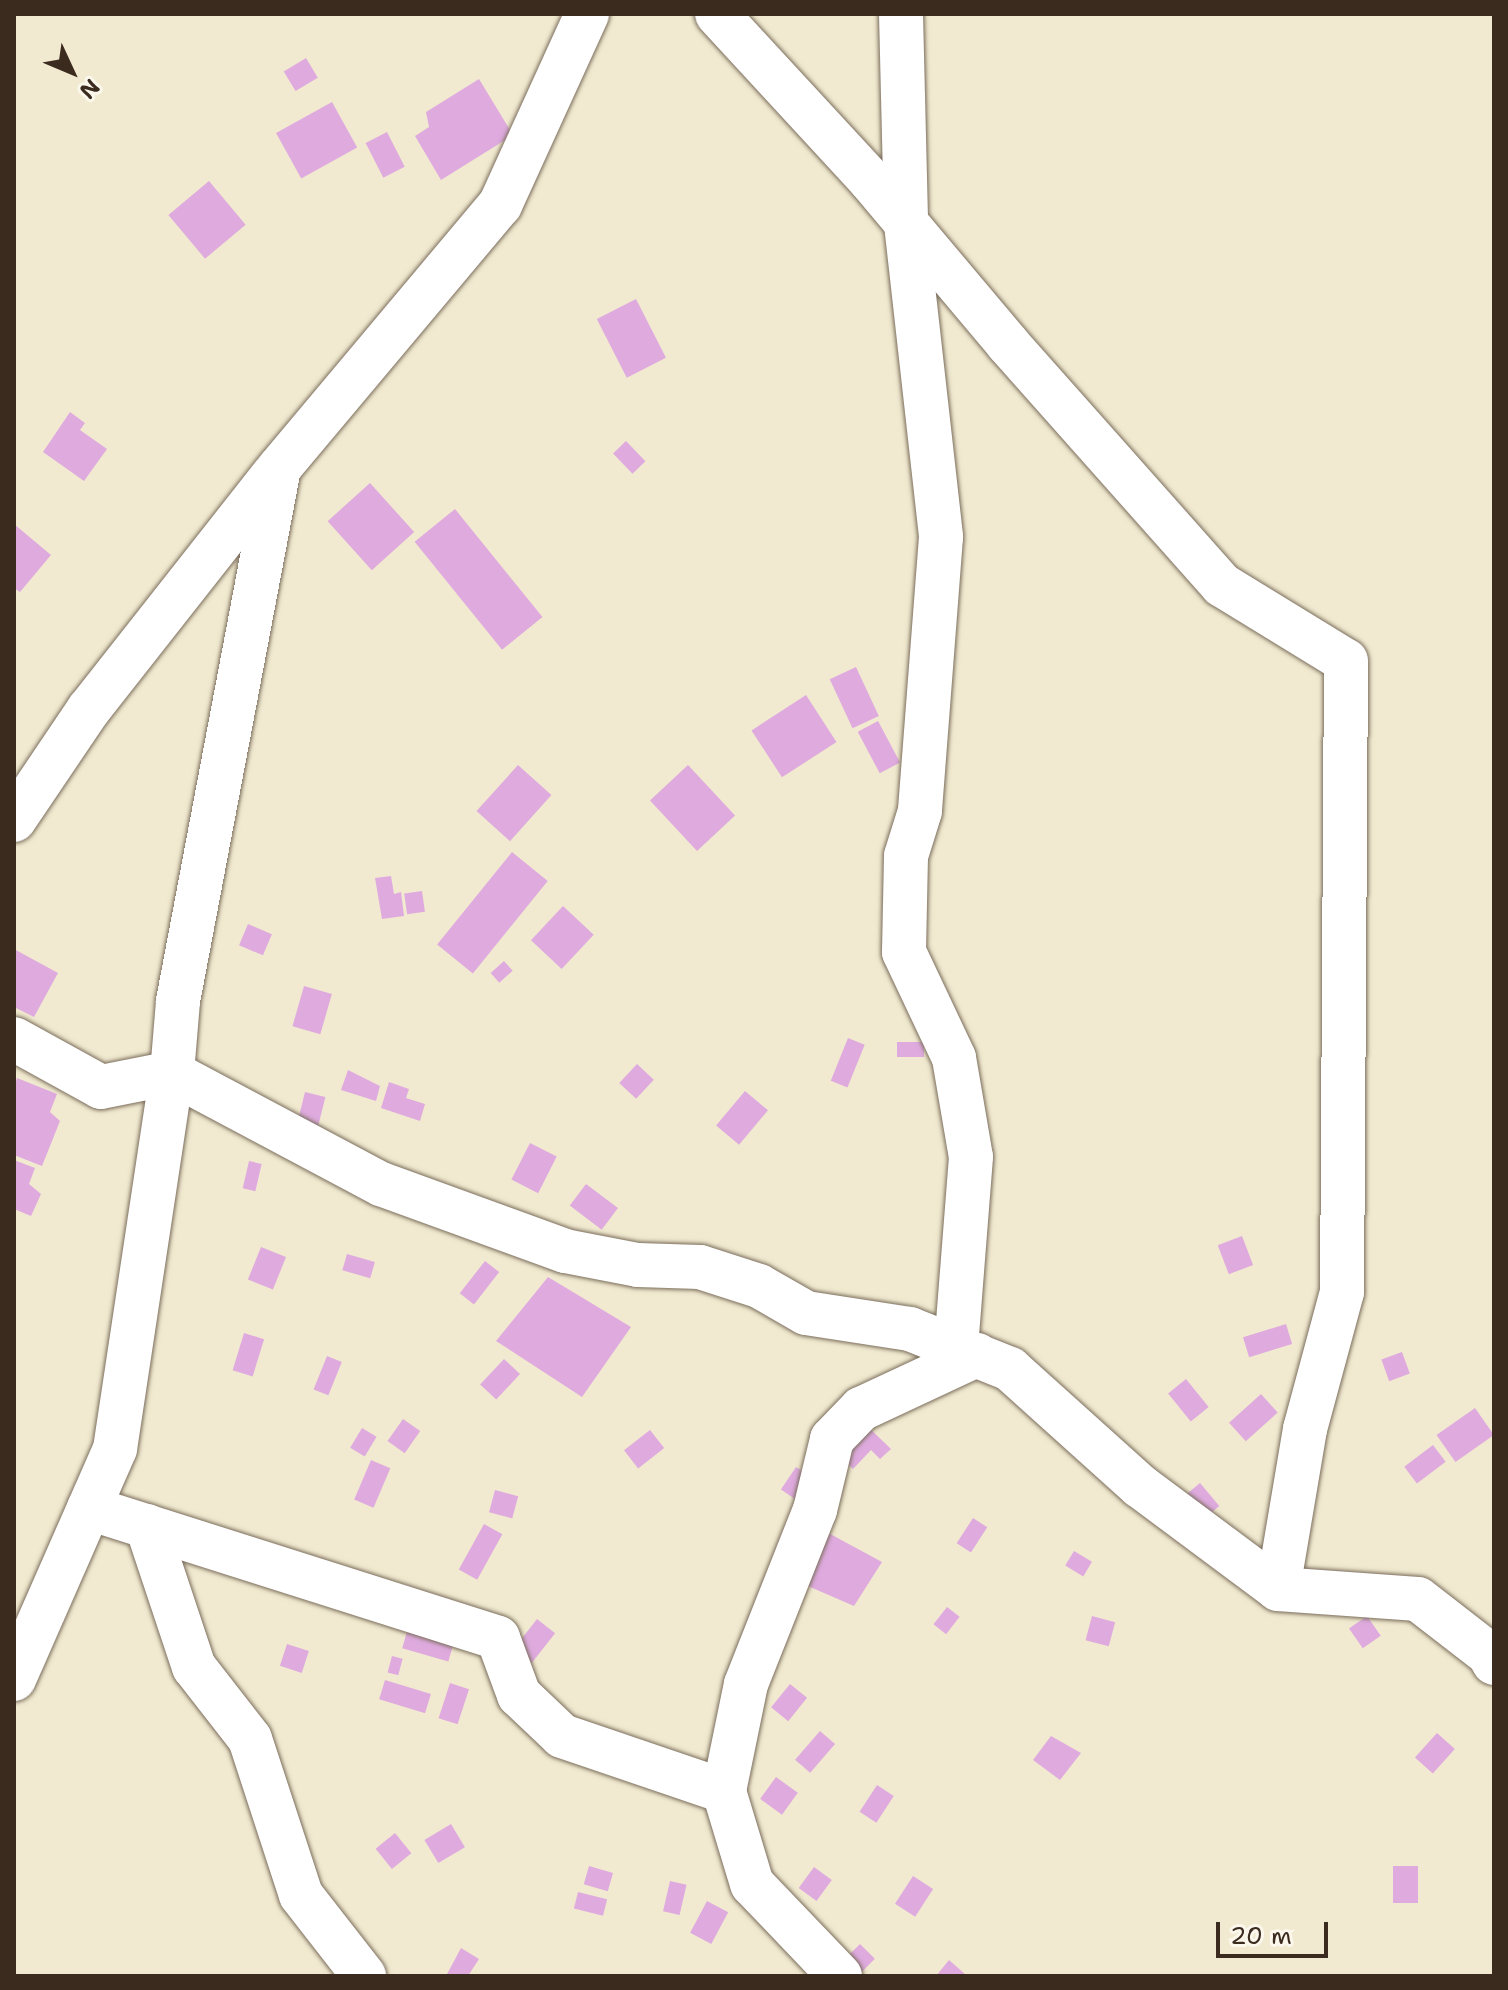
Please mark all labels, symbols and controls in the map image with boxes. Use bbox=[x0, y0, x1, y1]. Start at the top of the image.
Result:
north arrow bbox=[32, 32, 112, 112]
text: N bbox=[73, 73, 106, 105]
scale bar bbox=[1220, 1906, 1332, 1956]
text: 20 m bbox=[1230, 1920, 1292, 1952]

